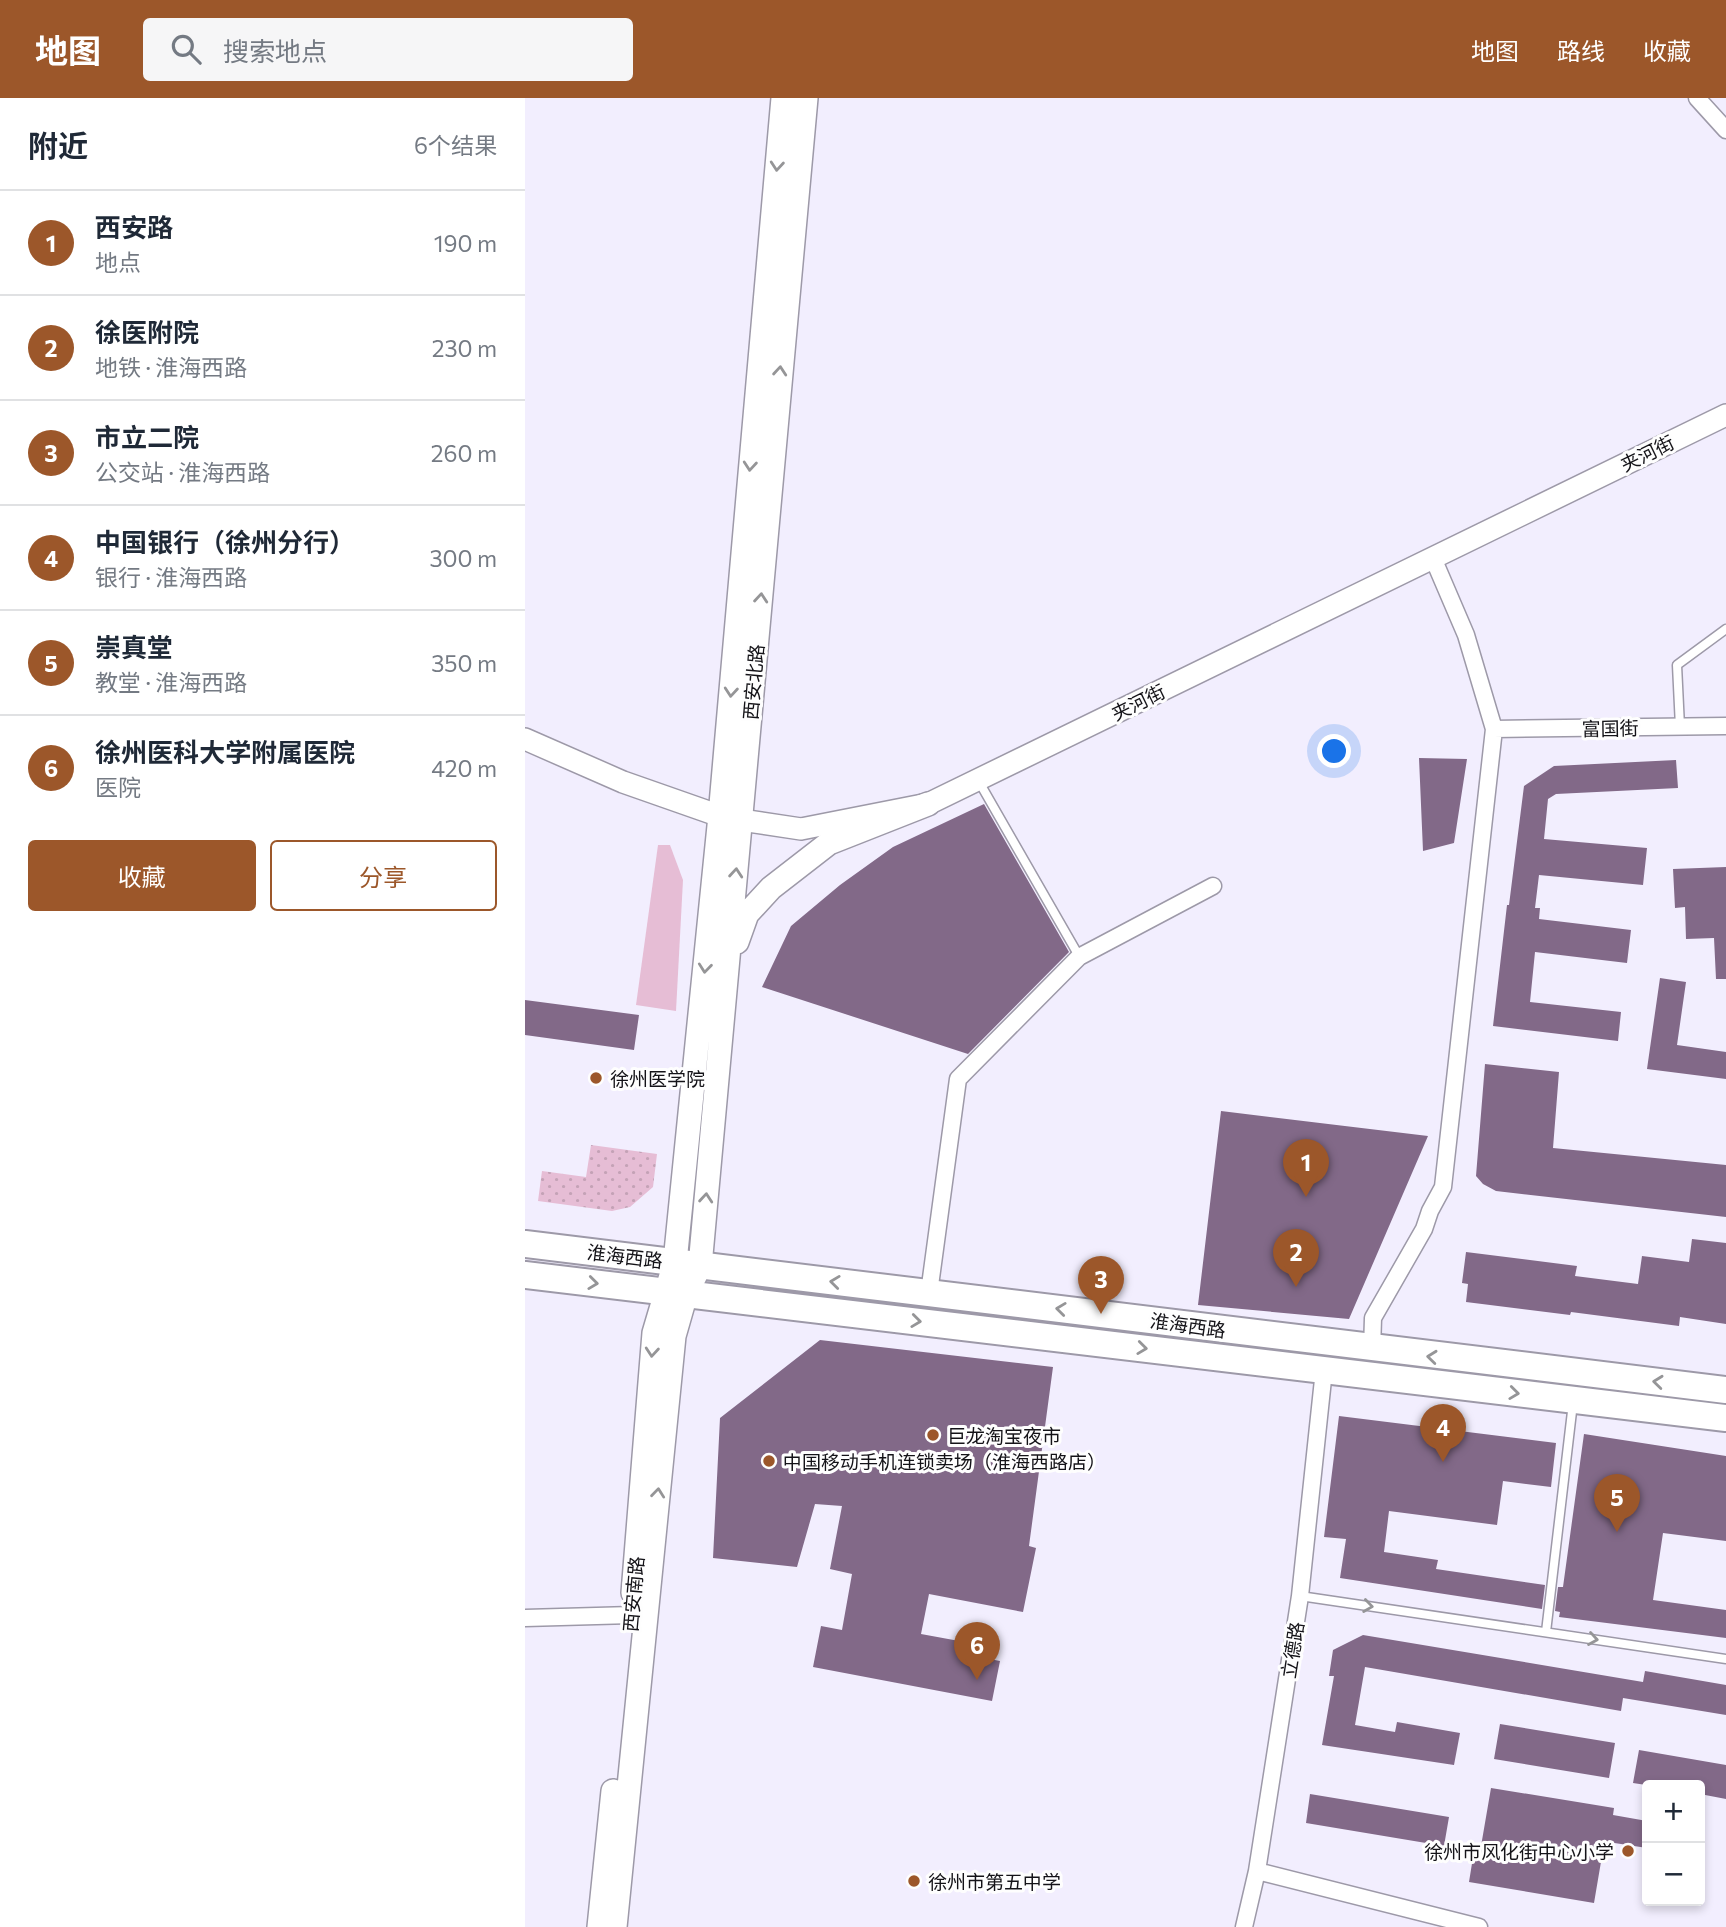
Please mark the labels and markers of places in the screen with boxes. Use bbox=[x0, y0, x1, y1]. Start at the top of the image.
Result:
place label: 徐州医学院 bbox=[610, 1067, 705, 1090]
marker: 徐州医学院 bbox=[588, 1070, 604, 1086]
pin: 1 bbox=[1283, 1139, 1329, 1197]
pin: 2 bbox=[1273, 1229, 1319, 1287]
pin: 3 bbox=[1078, 1256, 1124, 1314]
pin: 4 bbox=[1420, 1404, 1466, 1462]
place label: 巨龙淘宝夜市 bbox=[947, 1424, 1061, 1447]
marker: 巨龙淘宝夜市 bbox=[925, 1427, 941, 1443]
place label: 中国移动手机连锁卖场（淮海西路店） bbox=[783, 1450, 1106, 1473]
marker: 中国移动手机连锁卖场（淮海西路店） bbox=[761, 1453, 777, 1469]
pin: 5 bbox=[1594, 1474, 1640, 1532]
pin: 6 bbox=[954, 1622, 1000, 1680]
place label: 徐州市风化街中心小学 bbox=[1424, 1840, 1614, 1863]
marker: 徐州市风化街中心小学 bbox=[1620, 1843, 1636, 1859]
place label: 徐州市第五中学 bbox=[928, 1870, 1061, 1893]
marker: 徐州市第五中学 bbox=[906, 1873, 922, 1889]

